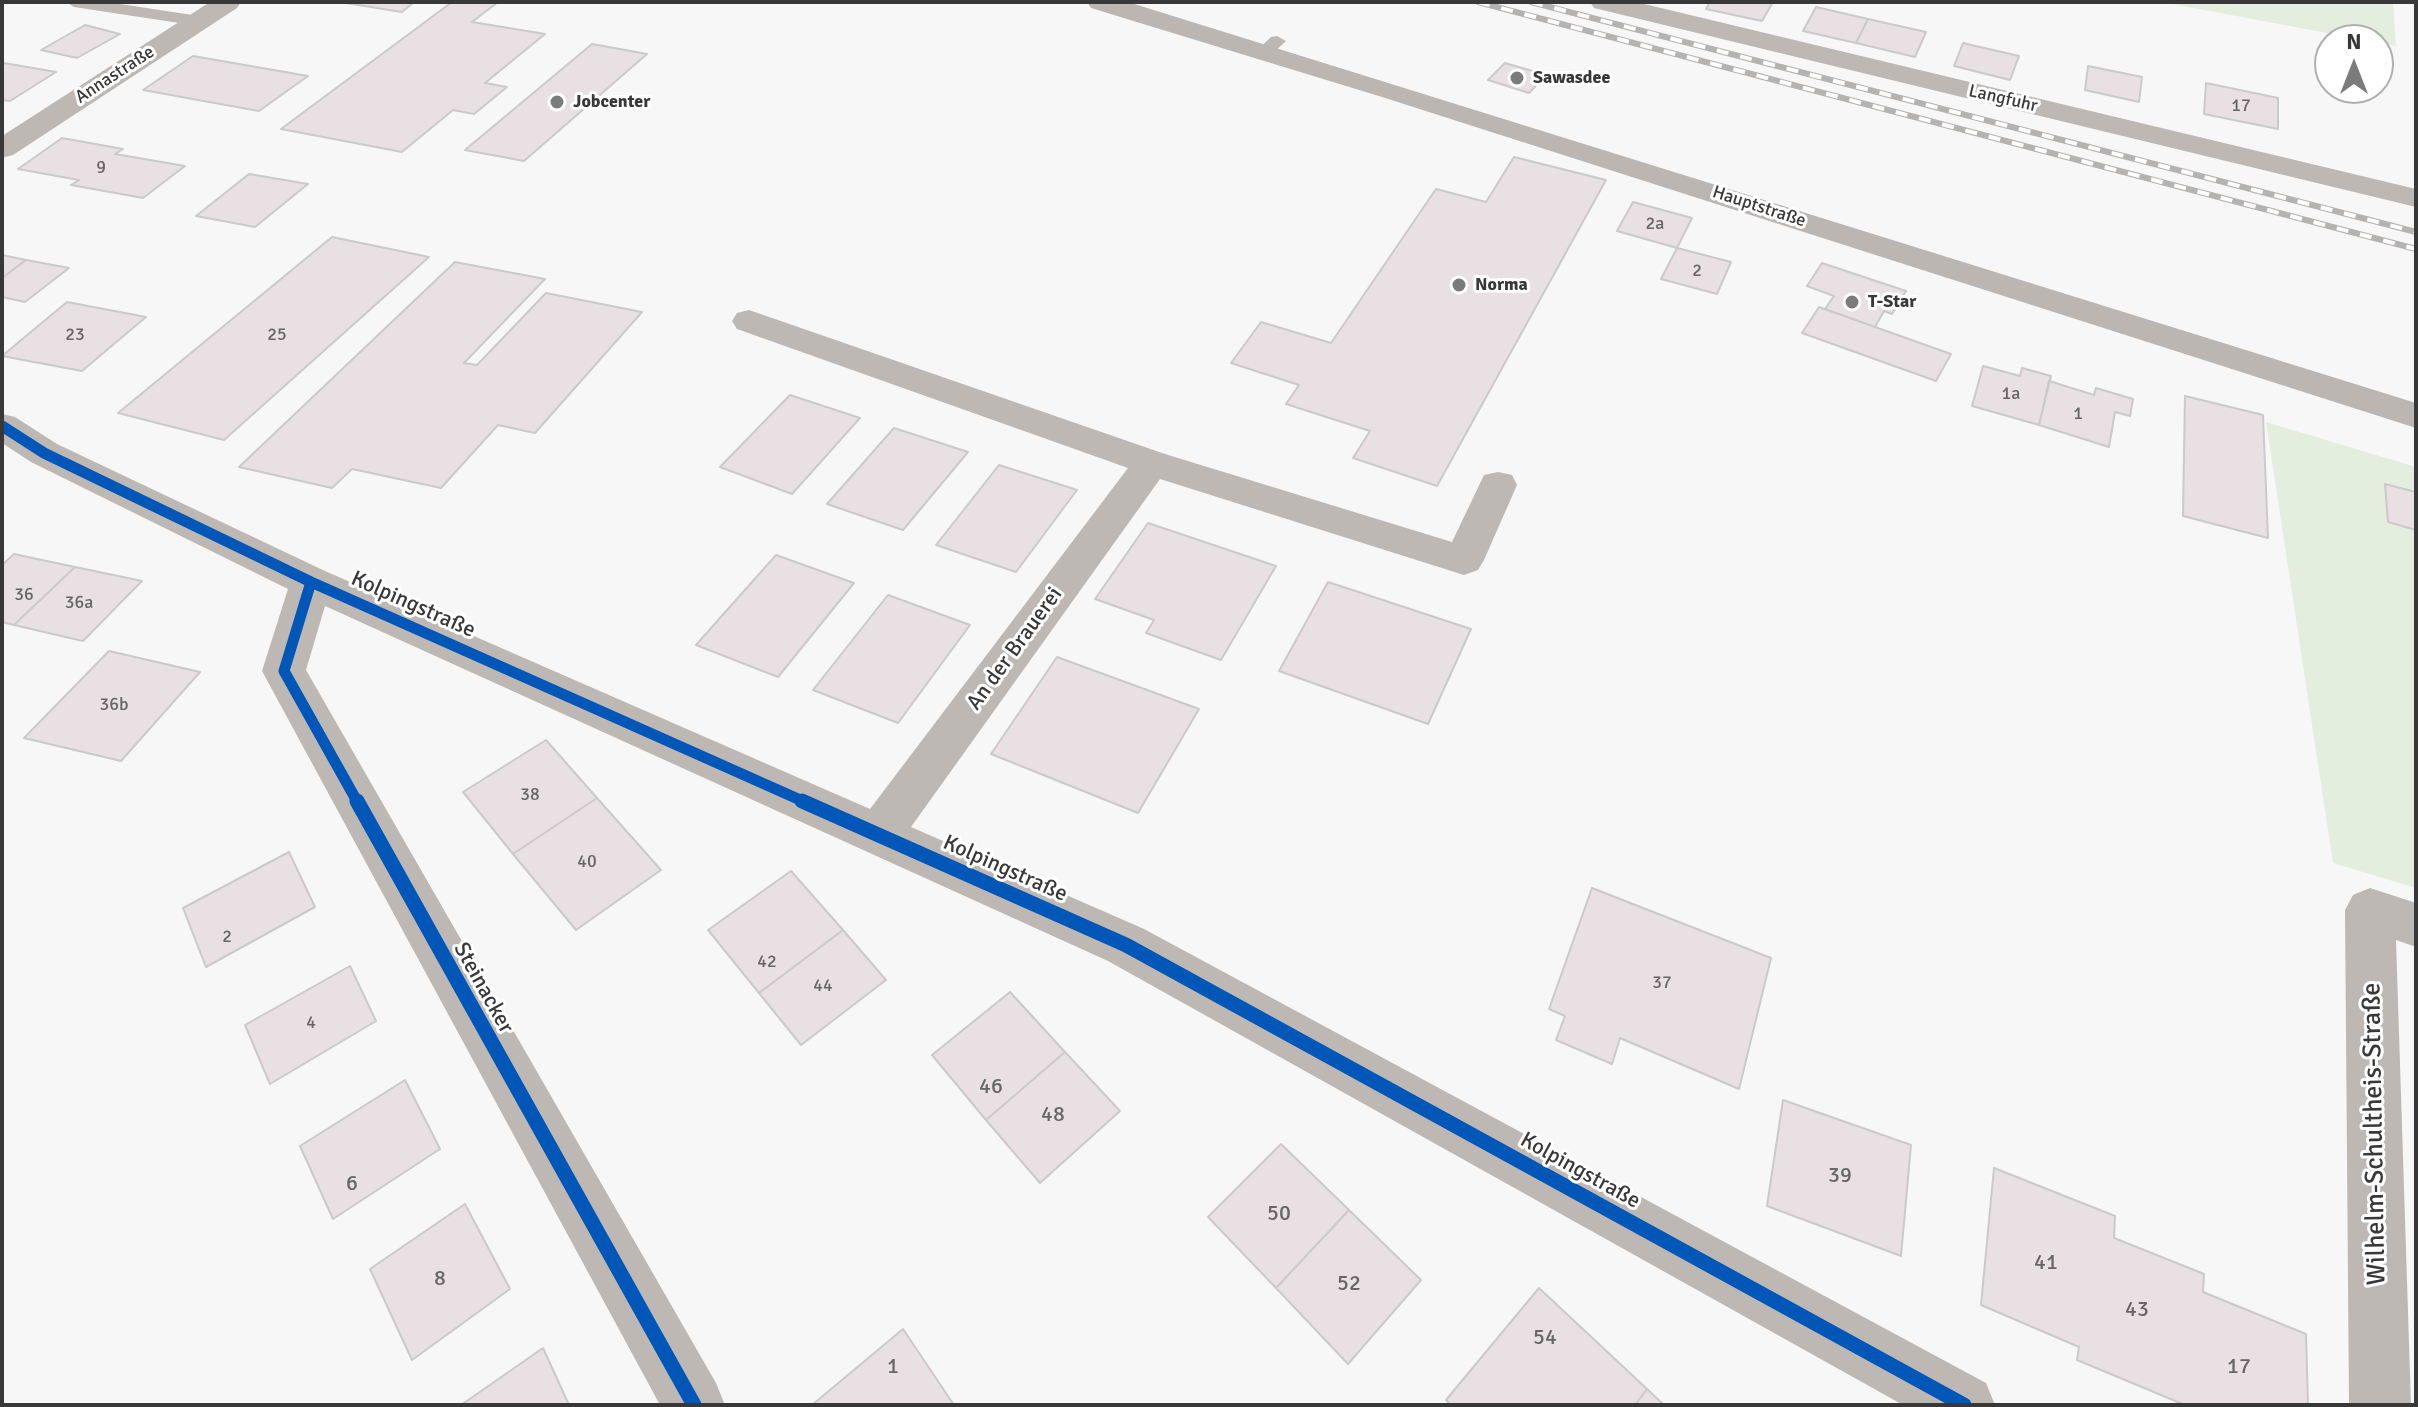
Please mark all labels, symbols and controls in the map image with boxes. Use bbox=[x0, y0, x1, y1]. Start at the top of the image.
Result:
north arrow bbox=[2314, 24, 2394, 104]
text: N bbox=[2346, 28, 2362, 55]
street label: Annastraße bbox=[71, 41, 159, 109]
place label: Sawasdee bbox=[1533, 67, 1610, 89]
marker: Sawasdee bbox=[1508, 69, 1526, 87]
street label: Langfuhr bbox=[1966, 81, 2040, 117]
place label: Jobcenter bbox=[573, 91, 650, 113]
marker: Jobcenter bbox=[548, 93, 566, 111]
house number: 17 bbox=[2231, 95, 2251, 117]
house number: 9 bbox=[96, 157, 106, 179]
street label: Hauptstraße bbox=[1710, 182, 1808, 232]
house number: 2a bbox=[1646, 213, 1664, 235]
house number: 2 bbox=[1692, 260, 1702, 282]
place label: Norma bbox=[1475, 274, 1528, 296]
marker: Norma bbox=[1450, 276, 1468, 294]
place label: T-Star bbox=[1868, 291, 1916, 313]
marker: T-Star bbox=[1843, 293, 1861, 311]
house number: 23 bbox=[65, 324, 85, 346]
house number: 25 bbox=[267, 324, 287, 346]
house number: 1a bbox=[2002, 383, 2020, 405]
house number: 1 bbox=[2073, 403, 2083, 425]
street label: Kolpingstraße bbox=[347, 566, 479, 644]
street label: An der Brauerei bbox=[962, 582, 1068, 716]
house number: 36 bbox=[14, 584, 34, 606]
house number: 36a bbox=[65, 592, 93, 614]
house number: 36b bbox=[100, 694, 128, 716]
house number: 38 bbox=[520, 784, 540, 806]
street label: Kolpingstraße bbox=[939, 830, 1071, 908]
house number: 40 bbox=[577, 851, 597, 873]
house number: 2 bbox=[222, 926, 232, 948]
street label: Steinacker bbox=[447, 938, 519, 1038]
house number: 42 bbox=[757, 951, 777, 973]
house number: 37 bbox=[1652, 972, 1672, 994]
house number: 44 bbox=[813, 975, 833, 997]
street label: Wilhelm-Schultheis-Straße bbox=[2357, 982, 2393, 1286]
house number: 4 bbox=[306, 1012, 316, 1034]
house number: 46 bbox=[979, 1074, 1003, 1100]
house number: 48 bbox=[1041, 1102, 1065, 1128]
street label: Kolpingstraße bbox=[1515, 1127, 1645, 1215]
house number: 39 bbox=[1828, 1163, 1852, 1189]
house number: 6 bbox=[346, 1171, 358, 1197]
house number: 50 bbox=[1267, 1201, 1291, 1227]
house number: 41 bbox=[2034, 1250, 2058, 1276]
house number: 8 bbox=[434, 1266, 446, 1292]
house number: 52 bbox=[1337, 1271, 1361, 1297]
house number: 43 bbox=[2125, 1297, 2149, 1323]
house number: 54 bbox=[1533, 1325, 1557, 1351]
house number: 1 bbox=[887, 1354, 899, 1380]
house number: 17 bbox=[2227, 1354, 2251, 1380]

